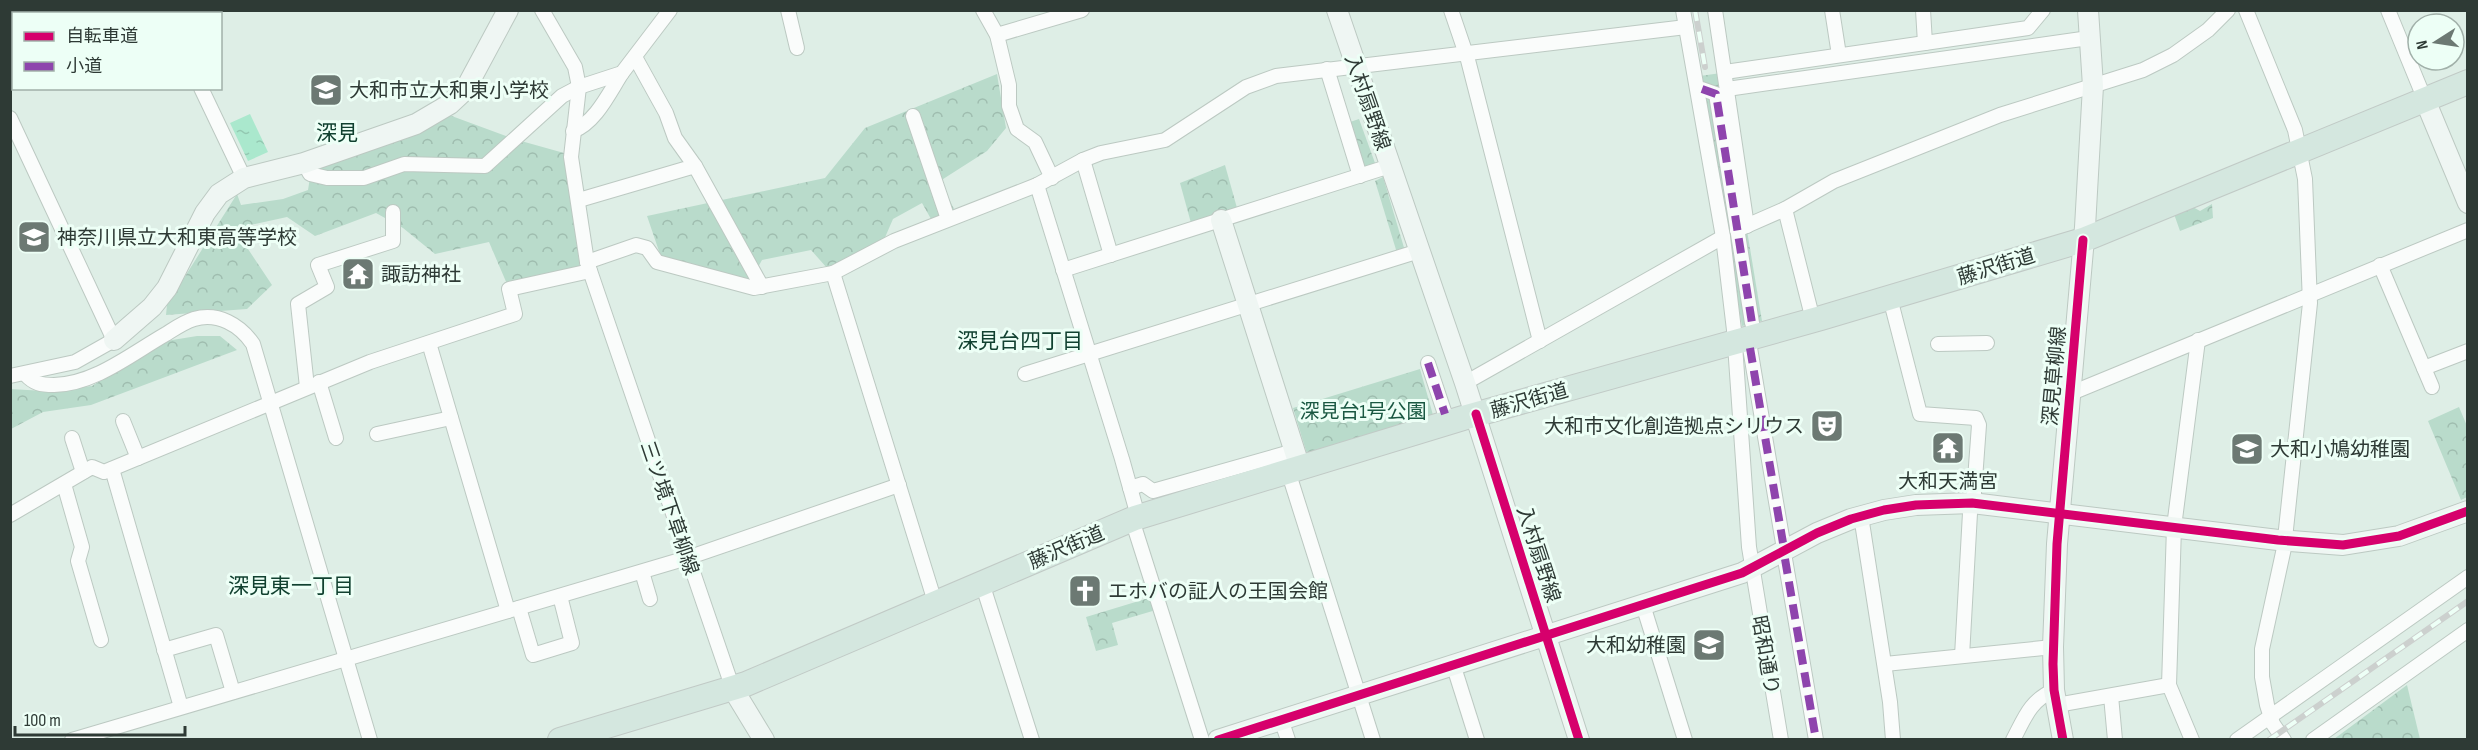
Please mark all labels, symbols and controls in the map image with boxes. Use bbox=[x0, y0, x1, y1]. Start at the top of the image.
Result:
legend bbox=[12, 12, 222, 90]
north arrow bbox=[2406, 12, 2466, 72]
text: 自転車道 bbox=[66, 26, 138, 47]
text: N bbox=[2413, 39, 2433, 51]
street label: 入村扇野線 bbox=[1339, 51, 1395, 154]
text: 小道 bbox=[66, 56, 102, 77]
school or university icon: 大和市立大和東小学校 bbox=[308, 72, 344, 108]
place label: 大和市立大和東小学校 bbox=[349, 79, 549, 103]
district label: 深見 bbox=[316, 121, 358, 146]
school or university icon: 神奈川県立大和東高等学校 bbox=[16, 219, 52, 255]
place label: 神奈川県立大和東高等学校 bbox=[57, 226, 297, 250]
street label: 藤沢街道 bbox=[1955, 244, 2038, 290]
temple icon: 諏訪神社 bbox=[340, 256, 376, 292]
place label: 諏訪神社 bbox=[381, 263, 461, 287]
street label: 深見草柳線 bbox=[2039, 325, 2071, 427]
district label: 深見台四丁目 bbox=[957, 329, 1083, 354]
street label: 藤沢街道 bbox=[1488, 378, 1571, 424]
park label: 深見台1号公園 bbox=[1300, 400, 1427, 424]
theatre icon: 大和市文化創造拠点シリウス bbox=[1809, 408, 1845, 444]
place label: 大和市文化創造拠点シリウス bbox=[1544, 415, 1804, 439]
temple icon: 大和天満宮 bbox=[1930, 430, 1966, 466]
school or university icon: 大和小鳩幼稚園 bbox=[2229, 431, 2265, 467]
street label: 三ツ境下草柳線 bbox=[635, 438, 703, 578]
place label: 大和小鳩幼稚園 bbox=[2270, 438, 2410, 462]
place label: 大和天満宮 bbox=[1898, 470, 1998, 494]
street label: 入村扇野線 bbox=[1511, 503, 1565, 606]
street label: 藤沢街道 bbox=[1025, 521, 1108, 575]
church icon: エホバの証人の王国会館 bbox=[1067, 573, 1103, 609]
district label: 深見東一丁目 bbox=[228, 574, 354, 599]
place label: エホバの証人の王国会館 bbox=[1108, 580, 1328, 604]
street label: 昭和通り bbox=[1746, 614, 1784, 697]
school or university icon: 大和幼稚園 bbox=[1691, 627, 1727, 663]
place label: 大和幼稚園 bbox=[1586, 634, 1686, 658]
scale bar bbox=[15, 699, 184, 737]
text: 100 m bbox=[24, 710, 61, 731]

